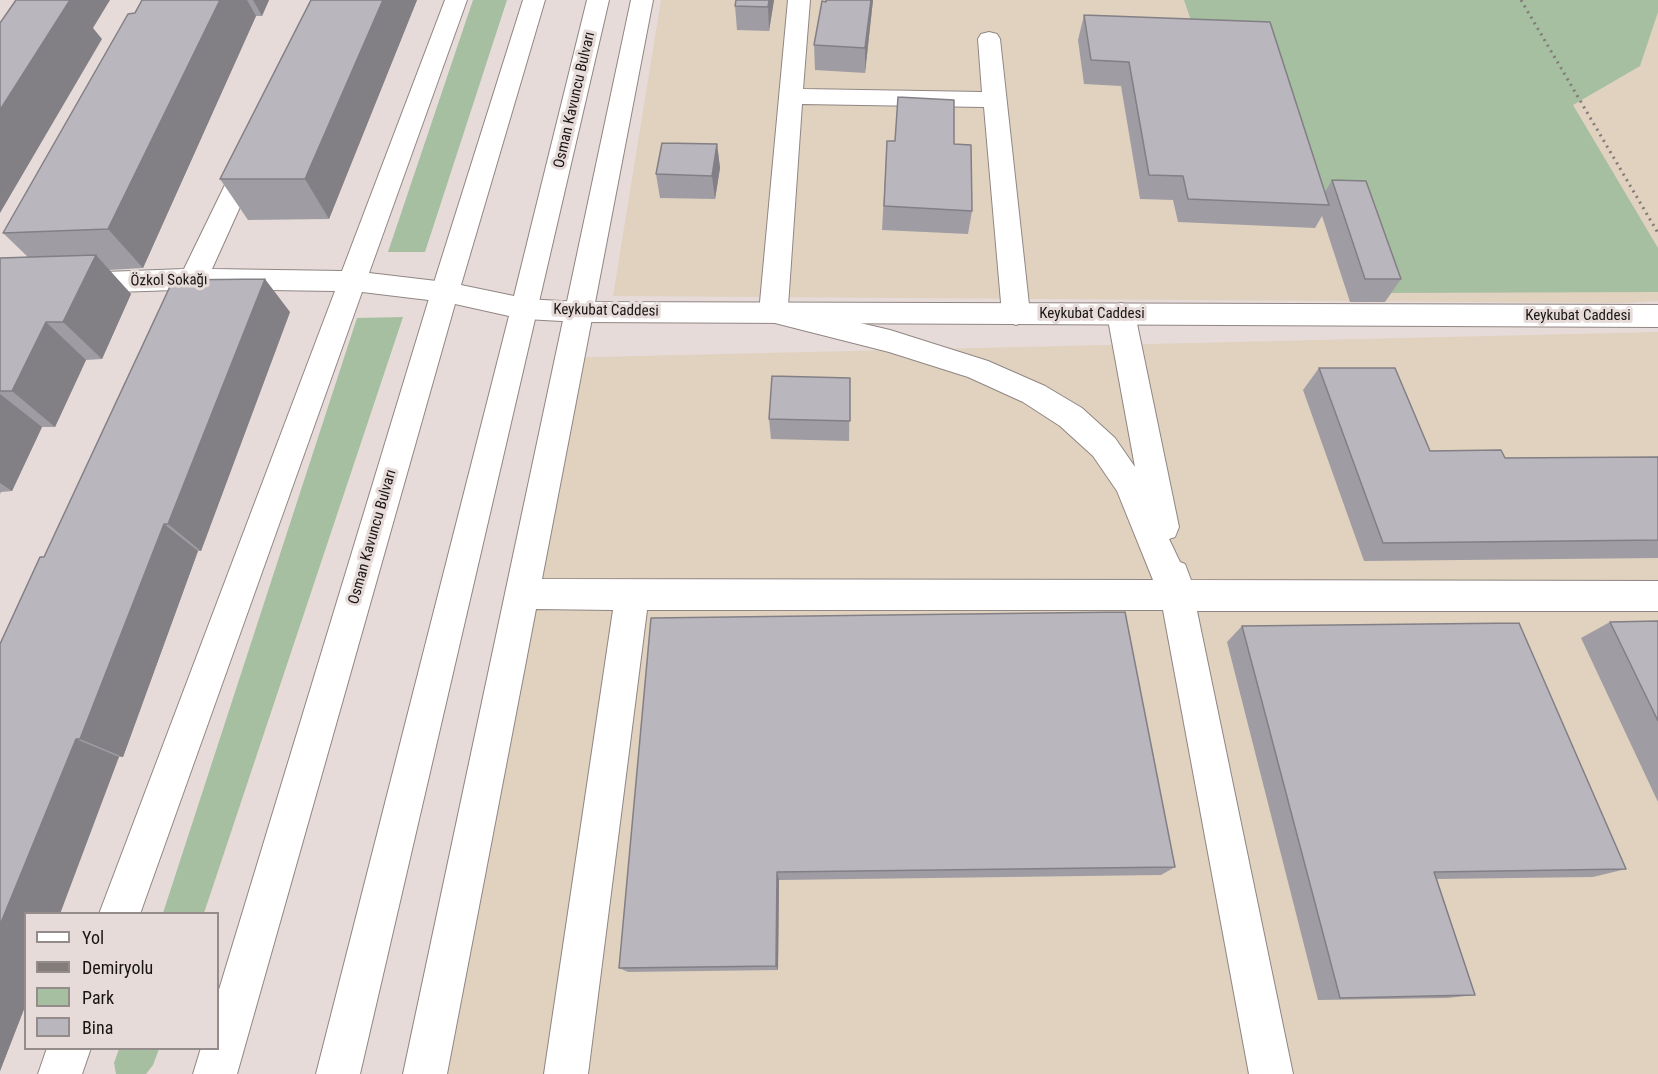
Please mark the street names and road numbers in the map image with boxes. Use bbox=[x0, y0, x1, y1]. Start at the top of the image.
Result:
street label: Osman Kavuncu Bulvarı bbox=[551, 30, 599, 170]
street label: Özkol Sokağı bbox=[130, 271, 208, 291]
street label: Keykubat Caddesi bbox=[553, 301, 659, 321]
street label: Keykubat Caddesi bbox=[1039, 305, 1145, 323]
street label: Keykubat Caddesi bbox=[1525, 307, 1631, 325]
street label: Osman Kavuncu Bulvarı bbox=[345, 468, 401, 606]

